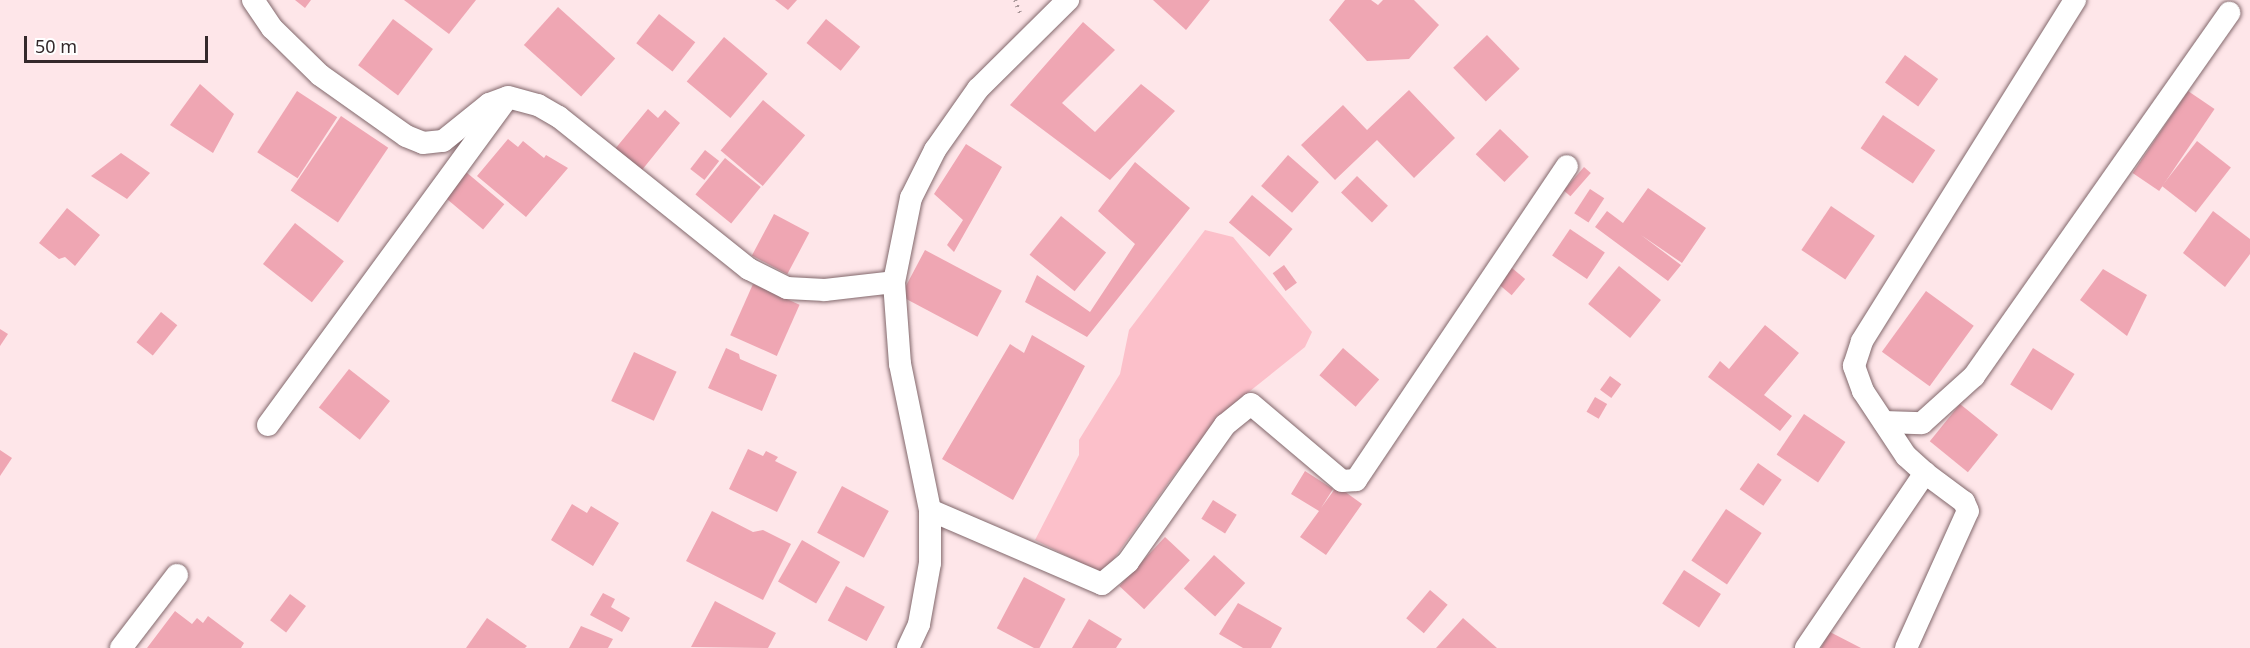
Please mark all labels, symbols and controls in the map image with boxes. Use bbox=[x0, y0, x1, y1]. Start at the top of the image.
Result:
scale bar bbox=[27, 24, 212, 62]
text: 50 m bbox=[35, 34, 77, 58]

